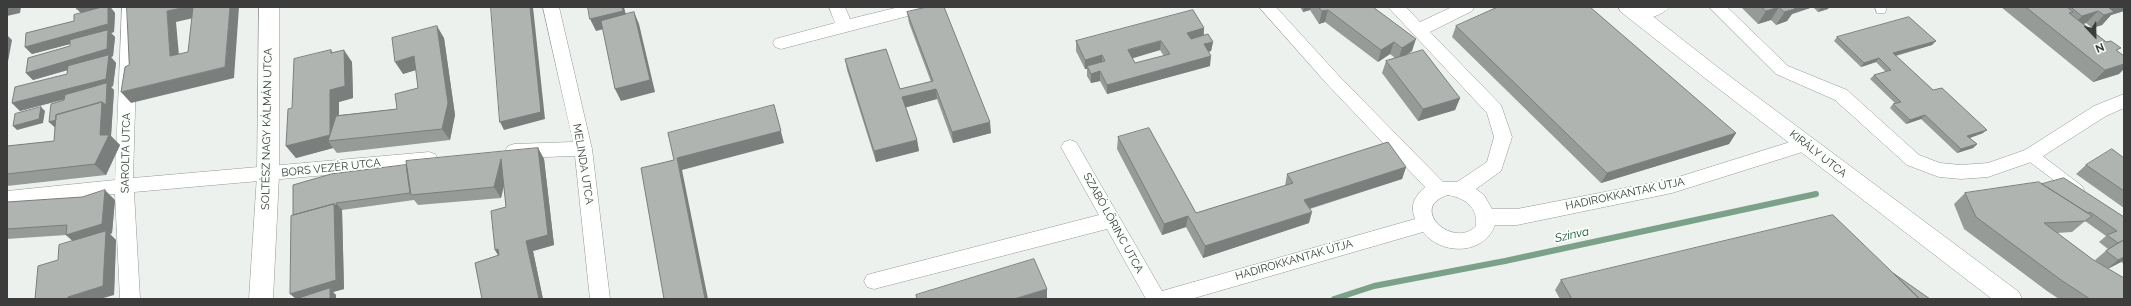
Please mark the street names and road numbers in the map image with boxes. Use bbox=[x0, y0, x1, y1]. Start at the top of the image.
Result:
street label: SOLTÉSZ NAGY KÁLMÁN UTCA bbox=[259, 48, 275, 210]
street label: SAROLTA UTCA bbox=[119, 113, 133, 193]
street label: MELINDA UTCA bbox=[570, 123, 596, 205]
street label: KIRÁLY UTCA bbox=[1787, 128, 1849, 180]
street label: BORS VEZÉR UTCA bbox=[281, 156, 381, 180]
street label: SZABÓ LŐRINC UTCA bbox=[1080, 171, 1146, 275]
street label: HADIROKKANTAK ÚTJA bbox=[1564, 175, 1686, 213]
street label: HADIROKKANTAK ÚTJA bbox=[1234, 237, 1354, 283]

